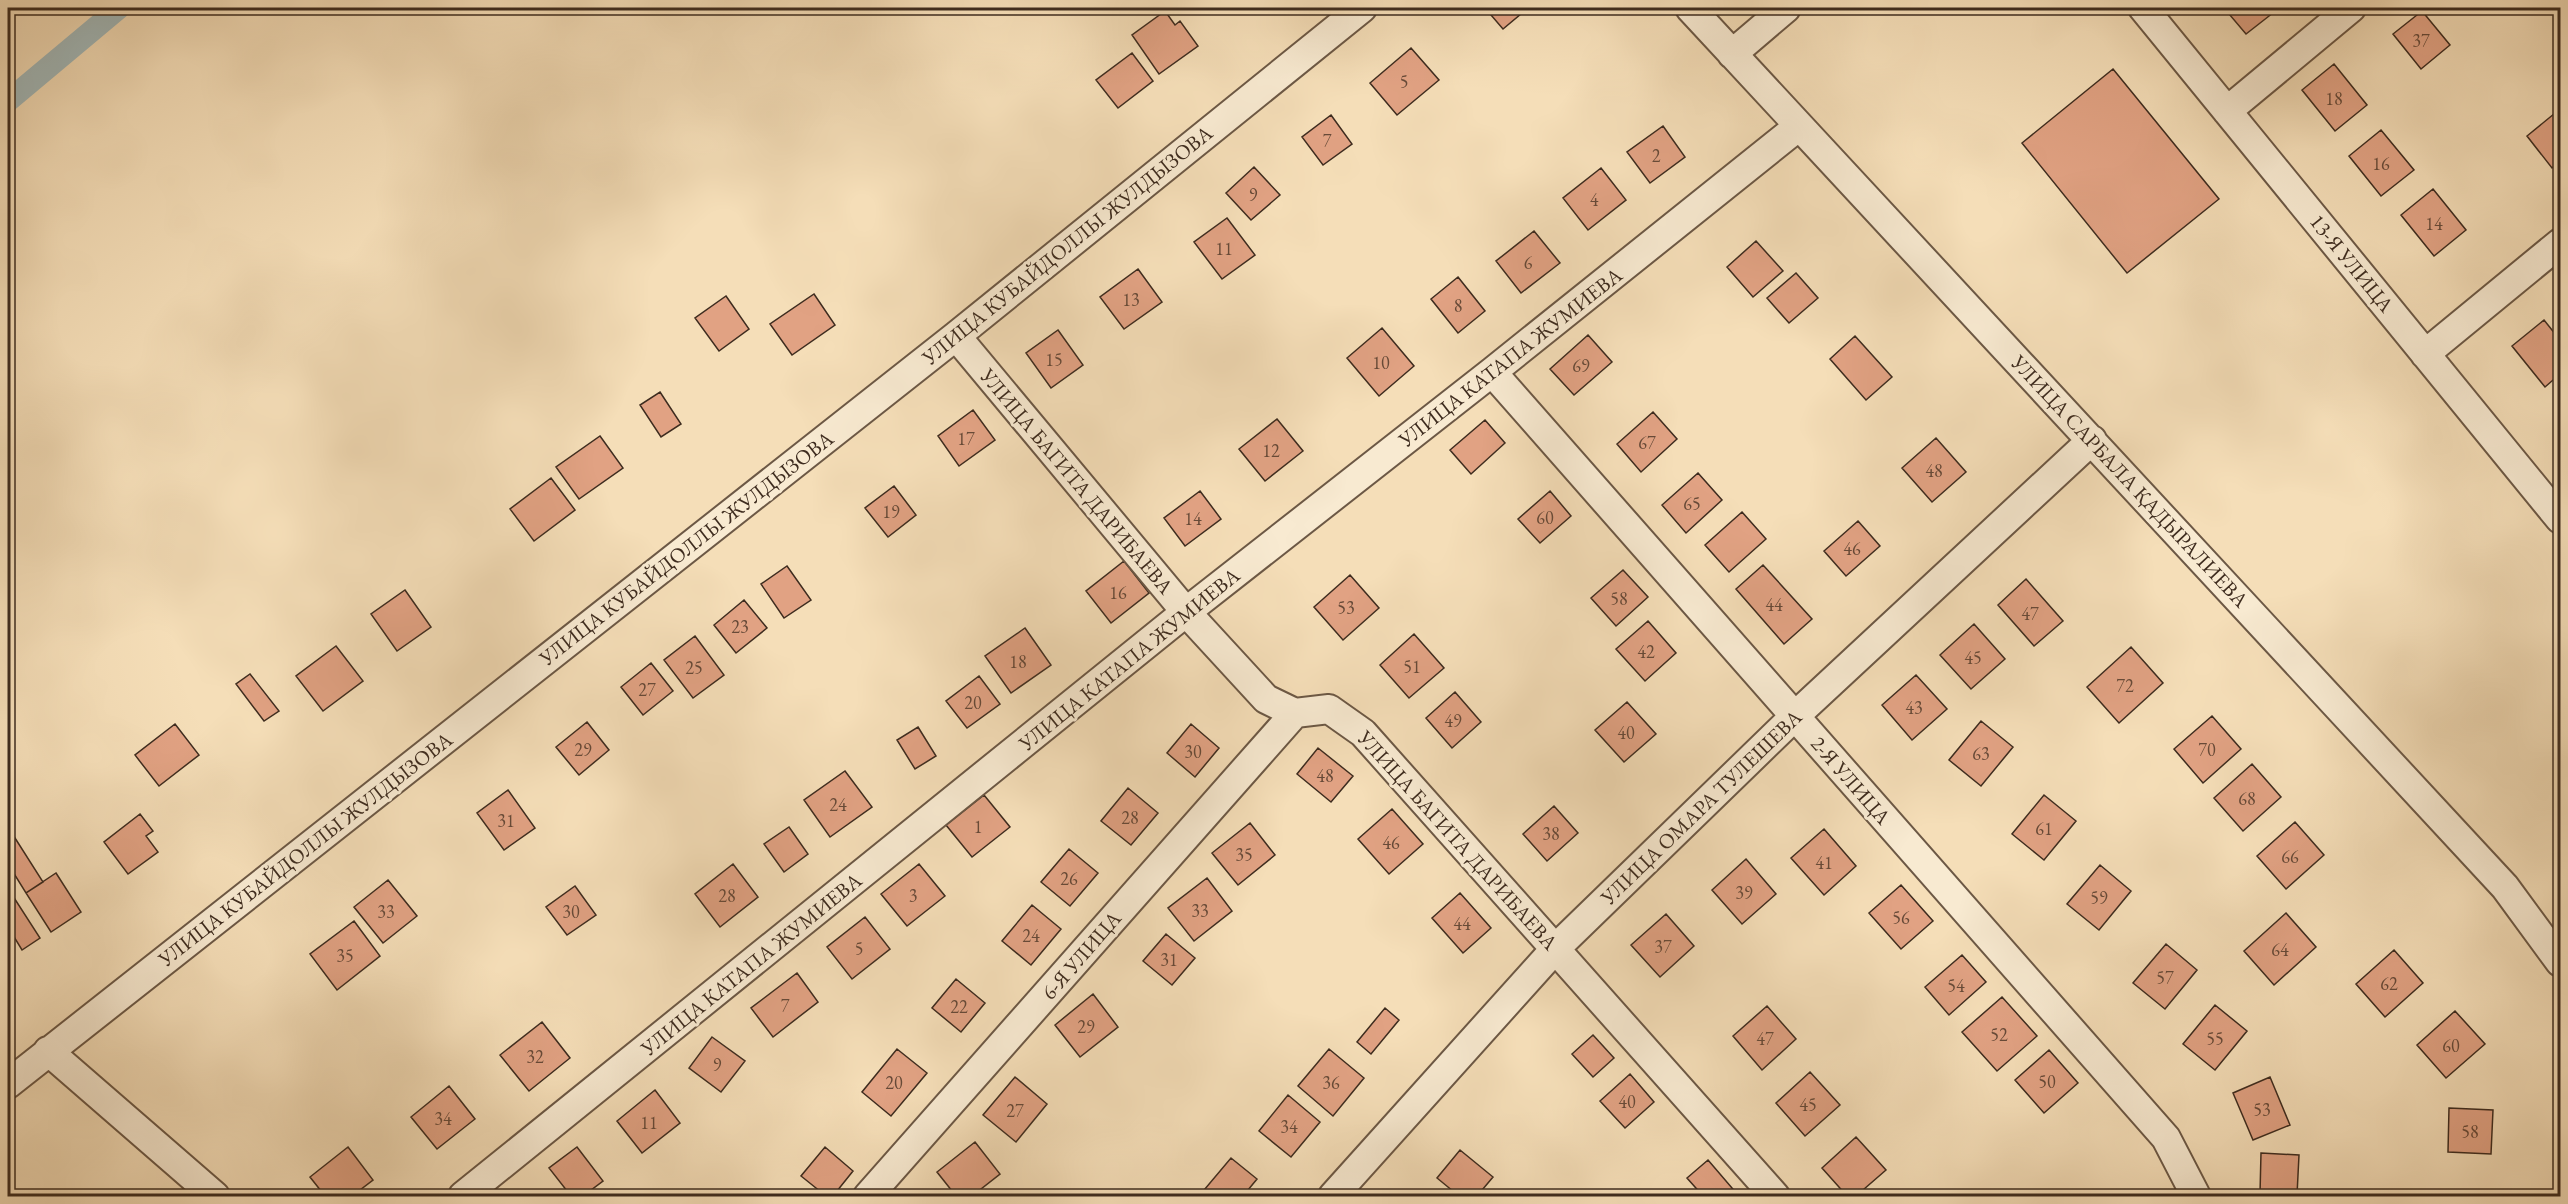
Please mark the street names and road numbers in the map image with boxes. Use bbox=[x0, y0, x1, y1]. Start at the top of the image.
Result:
street label: УЛИЦА КУБАЙДОЛЛЫ ЖУЛДЫЗОВА bbox=[915, 119, 1218, 371]
street label: 13-Я УЛИЦА bbox=[2304, 208, 2400, 318]
street label: УЛИЦА КАТАПА ЖУМИЕВА bbox=[1392, 261, 1628, 453]
street label: УЛИЦА САРБАЛА ҚАДЫРАЛИЕВА bbox=[2005, 348, 2255, 613]
street label: УЛИЦА БАГИТА ДАРИБАЕВА bbox=[974, 362, 1180, 600]
street label: УЛИЦА КУБАЙДОЛЛЫ ЖУЛДЫЗОВА bbox=[533, 424, 839, 672]
street label: УЛИЦА КАТАПА ЖУМИЕВА bbox=[1012, 561, 1245, 757]
street label: УЛИЦА ОМАРА ТУЛЕШЕВА bbox=[1594, 703, 1808, 911]
street label: УЛИЦА БАГИТА ДАРИБАЕВА bbox=[1351, 724, 1564, 956]
street label: УЛИЦА КУБАЙДОЛЛЫ ЖУЛДЫЗОВА bbox=[152, 725, 458, 973]
street label: 2-Я УЛИЦА bbox=[1805, 730, 1897, 830]
street label: УЛИЦА КАТАПА ЖУМИЕВА bbox=[634, 866, 867, 1062]
street label: 6-Я УЛИЦА bbox=[1035, 905, 1127, 1005]

